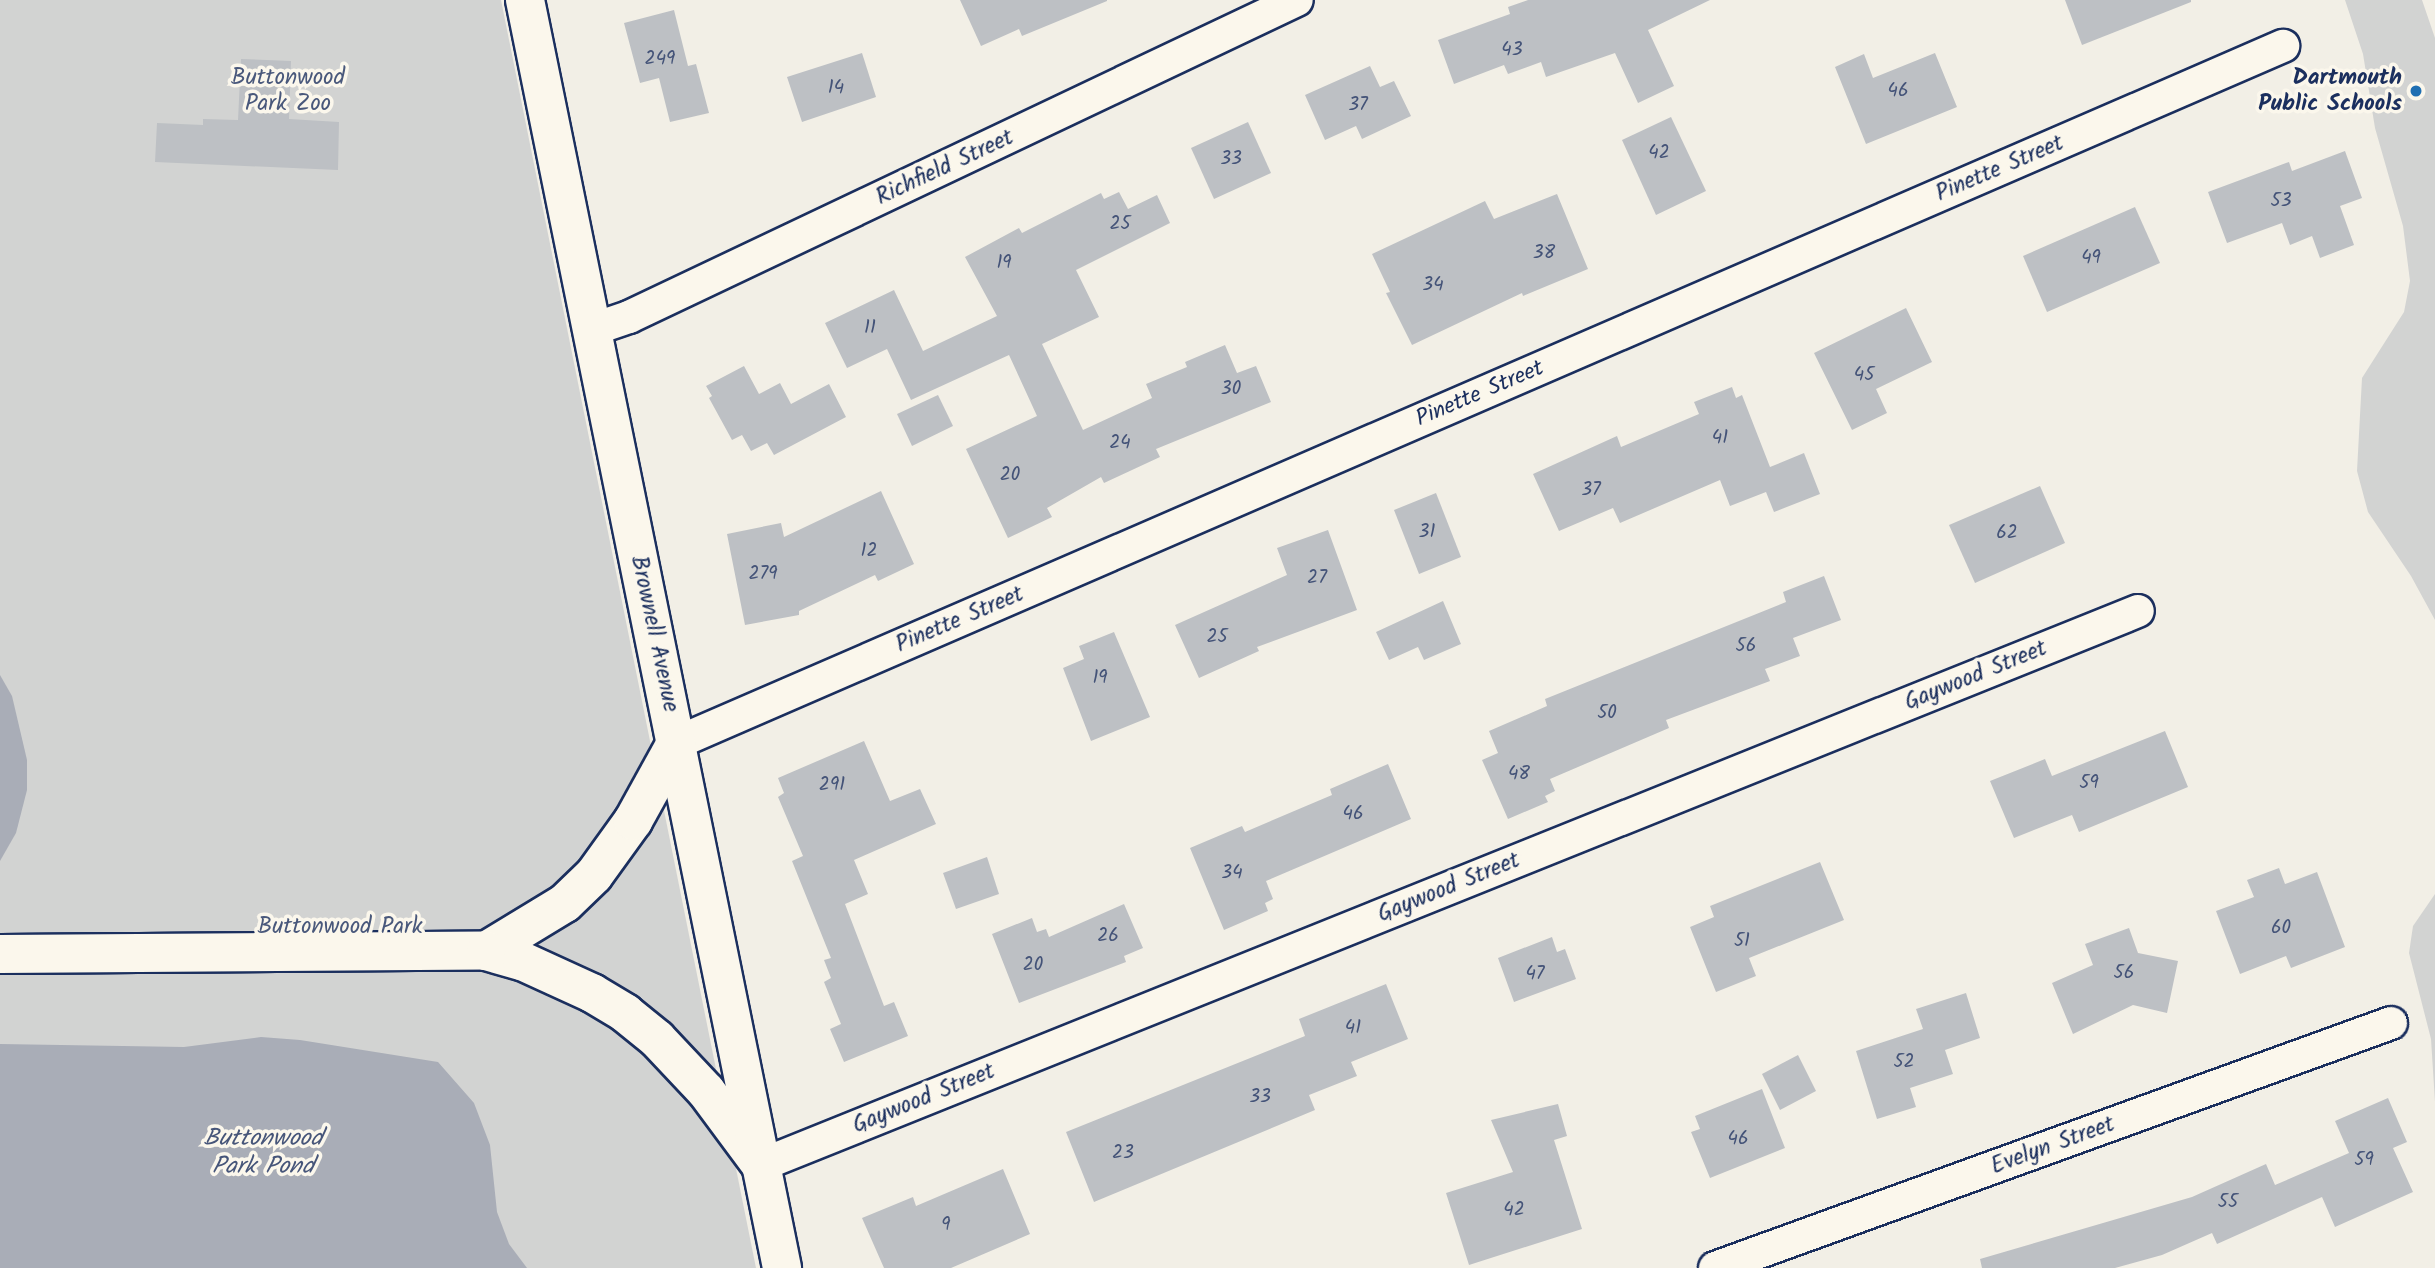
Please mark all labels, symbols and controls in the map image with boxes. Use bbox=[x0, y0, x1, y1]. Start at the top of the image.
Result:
house number: 43 bbox=[1501, 40, 1523, 62]
house number: 249 bbox=[645, 49, 675, 71]
park label: Buttonwood Park Zoo bbox=[231, 64, 345, 118]
place label: Dartmouth Public Schools bbox=[2258, 64, 2402, 118]
house number: 14 bbox=[828, 78, 844, 100]
house number: 46 bbox=[1887, 81, 1909, 103]
marker: Dartmouth Public Schools bbox=[2408, 83, 2424, 99]
house number: 37 bbox=[1348, 95, 1368, 117]
street label: Richfield Street bbox=[872, 124, 1018, 212]
street label: Pinette Street bbox=[1932, 130, 2068, 208]
house number: 42 bbox=[1648, 143, 1670, 165]
house number: 33 bbox=[1220, 149, 1242, 171]
house number: 53 bbox=[2270, 191, 2292, 213]
house number: 25 bbox=[1109, 214, 1131, 236]
house number: 38 bbox=[1533, 243, 1555, 265]
house number: 49 bbox=[2081, 248, 2101, 270]
house number: 19 bbox=[996, 253, 1012, 275]
house number: 34 bbox=[1422, 275, 1444, 297]
house number: 11 bbox=[864, 318, 876, 340]
street label: Pinette Street bbox=[1412, 355, 1548, 433]
house number: 45 bbox=[1854, 365, 1874, 387]
house number: 30 bbox=[1221, 379, 1241, 401]
house number: 41 bbox=[1712, 428, 1728, 450]
house number: 24 bbox=[1109, 433, 1131, 455]
house number: 20 bbox=[1000, 465, 1020, 487]
house number: 37 bbox=[1581, 480, 1601, 502]
house number: 31 bbox=[1419, 522, 1435, 544]
house number: 62 bbox=[1996, 523, 2018, 545]
house number: 12 bbox=[860, 541, 878, 563]
street label: Brownell Avenue bbox=[624, 553, 684, 715]
house number: 279 bbox=[748, 564, 778, 586]
house number: 27 bbox=[1307, 568, 1327, 590]
street label: Pinette Street bbox=[892, 581, 1028, 659]
house number: 25 bbox=[1206, 627, 1228, 649]
street label: Gaywood Street bbox=[1901, 635, 2051, 717]
house number: 56 bbox=[1736, 636, 1756, 658]
house number: 19 bbox=[1092, 668, 1108, 690]
house number: 50 bbox=[1597, 703, 1617, 725]
house number: 48 bbox=[1508, 764, 1530, 786]
house number: 59 bbox=[2079, 773, 2099, 795]
house number: 291 bbox=[819, 775, 845, 797]
house number: 46 bbox=[1342, 804, 1364, 826]
street label: Gaywood Street bbox=[1374, 847, 1524, 929]
house number: 34 bbox=[1221, 863, 1243, 885]
park label: Buttonwood Park bbox=[258, 913, 422, 941]
house number: 60 bbox=[2271, 918, 2291, 940]
house number: 26 bbox=[1097, 926, 1119, 948]
house number: 51 bbox=[1734, 931, 1750, 953]
house number: 20 bbox=[1023, 955, 1043, 977]
house number: 56 bbox=[2114, 963, 2134, 985]
house number: 47 bbox=[1525, 964, 1545, 986]
house number: 41 bbox=[1345, 1018, 1361, 1040]
house number: 52 bbox=[1893, 1052, 1915, 1074]
street label: Gaywood Street bbox=[849, 1058, 999, 1140]
house number: 33 bbox=[1249, 1087, 1271, 1109]
street label: Evelyn Street bbox=[1987, 1111, 2119, 1181]
water label: Buttonwood Park Pond bbox=[204, 1125, 322, 1181]
house number: 46 bbox=[1727, 1129, 1749, 1151]
house number: 23 bbox=[1112, 1143, 1134, 1165]
house number: 59 bbox=[2354, 1150, 2374, 1172]
house number: 55 bbox=[2218, 1192, 2238, 1214]
house number: 42 bbox=[1503, 1200, 1525, 1222]
house number: 9 bbox=[941, 1215, 951, 1237]

